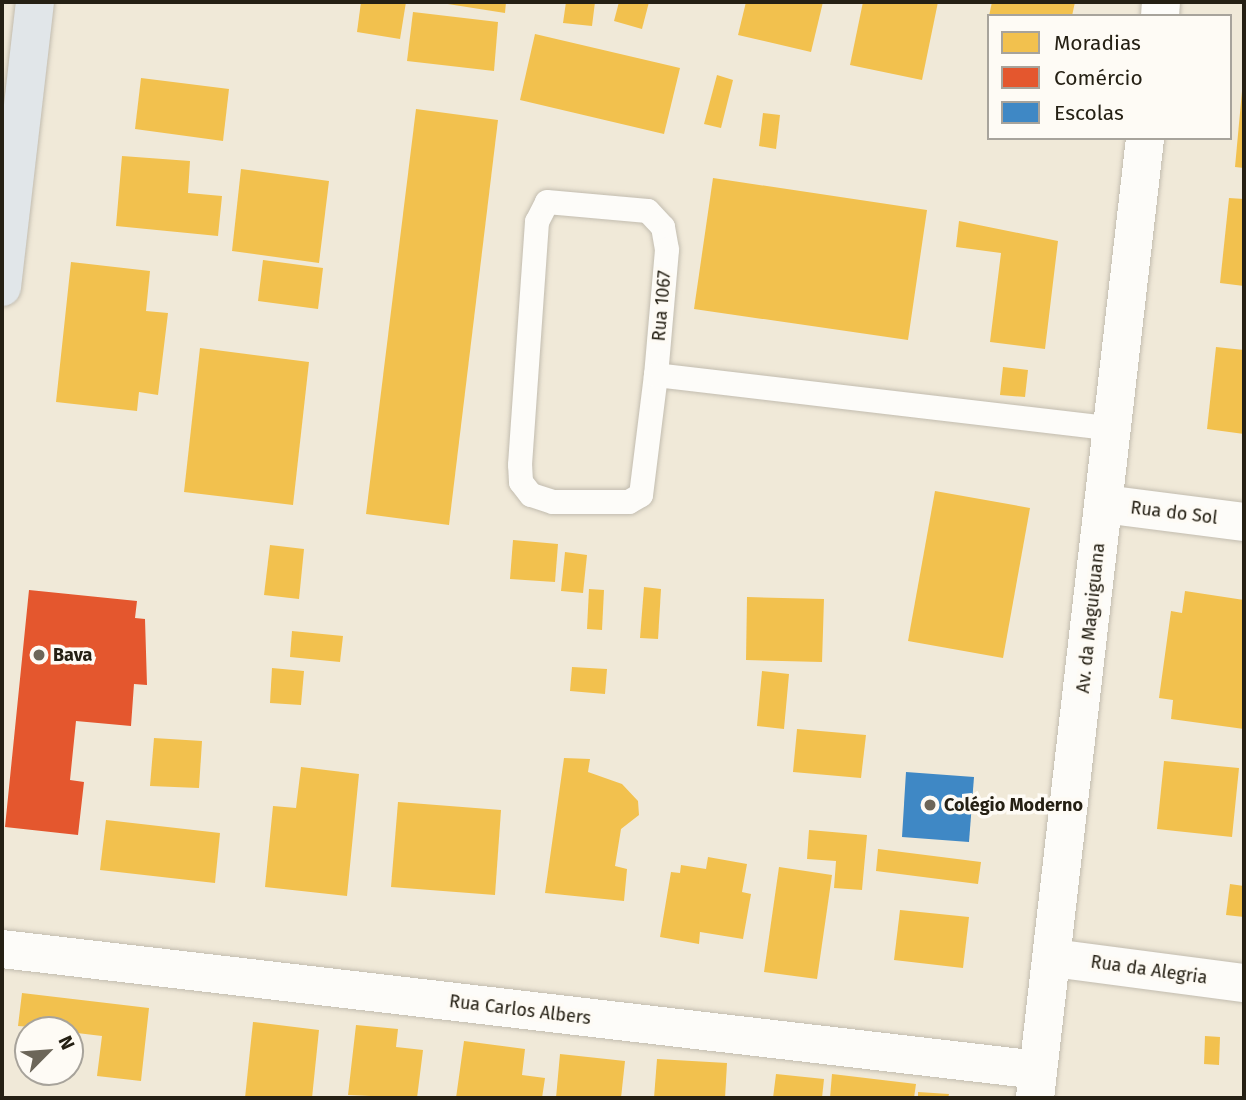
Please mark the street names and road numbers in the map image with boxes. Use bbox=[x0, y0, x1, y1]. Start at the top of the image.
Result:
street label: Rua 1067 bbox=[648, 270, 676, 342]
street label: Rua do Sol bbox=[1129, 497, 1219, 529]
street label: Av. da Maguiguana bbox=[1072, 542, 1110, 694]
street label: Rua da Alegria bbox=[1089, 951, 1209, 989]
street label: Rua Carlos Albers bbox=[448, 991, 592, 1029]

